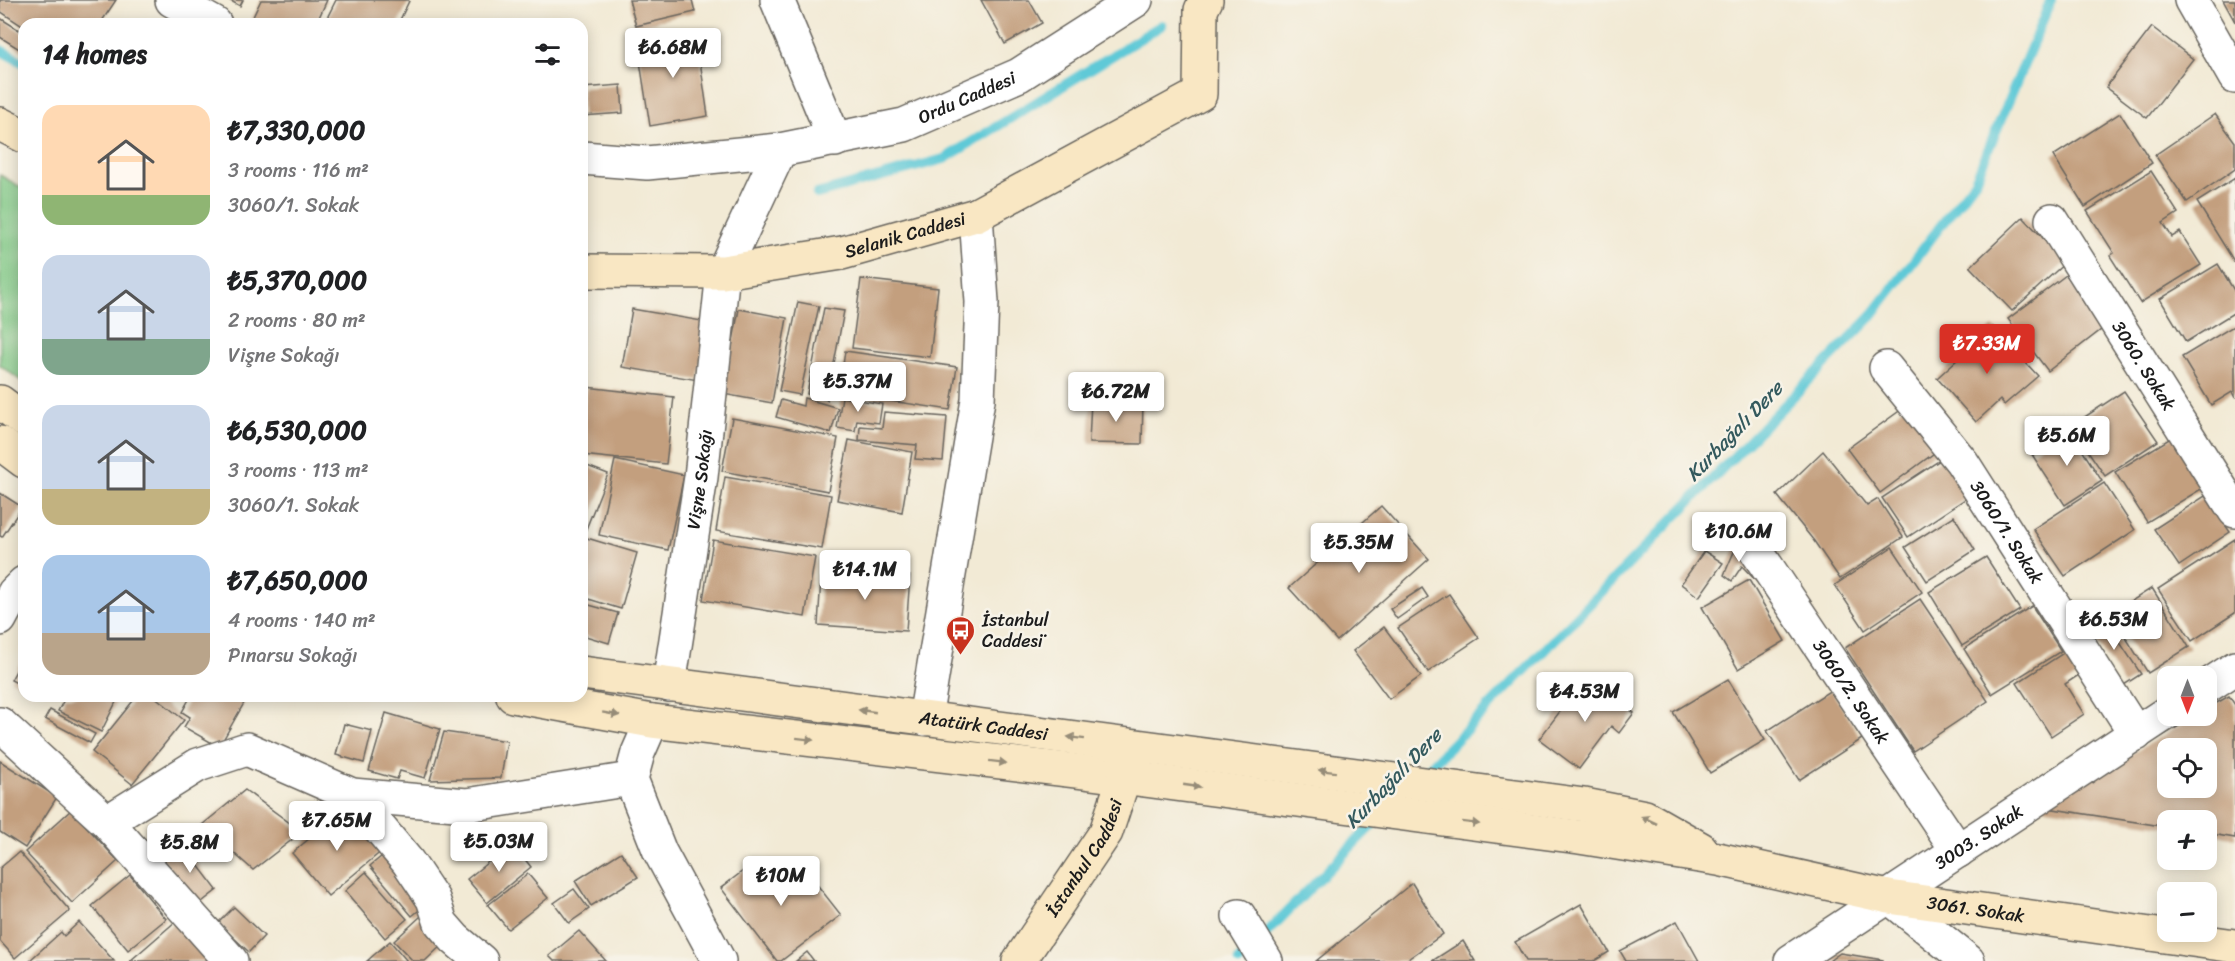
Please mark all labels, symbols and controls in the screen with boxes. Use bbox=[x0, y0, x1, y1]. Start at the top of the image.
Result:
pin: ₺6.68M bbox=[624, 28, 722, 79]
text: ₺6.68M bbox=[639, 30, 707, 65]
text: 14 homes bbox=[42, 31, 147, 77]
icon: filters bbox=[531, 38, 564, 71]
street label: Ordu Caddesi bbox=[913, 62, 1022, 133]
text: ₺7,330,000 bbox=[228, 107, 365, 153]
icon: home bbox=[90, 129, 162, 201]
text: 3 rooms · 116 m² bbox=[228, 153, 369, 188]
text: 3060/1. Sokak bbox=[228, 188, 359, 223]
street label: Selanik Caddesi bbox=[841, 202, 970, 268]
text: ₺5,370,000 bbox=[228, 257, 367, 303]
icon: home bbox=[90, 279, 162, 351]
text: 2 rooms · 80 m² bbox=[228, 303, 366, 338]
street label: 3060. Sokak bbox=[2103, 314, 2184, 418]
pin: ₺7.33M bbox=[1938, 324, 2036, 375]
text: ₺7.33M bbox=[1954, 326, 2020, 361]
text: Vişne Sokağı bbox=[228, 338, 340, 373]
pin: ₺5.37M bbox=[809, 362, 907, 413]
text: ₺5.37M bbox=[824, 364, 892, 399]
pin: ₺6.72M bbox=[1067, 372, 1165, 423]
water label: Kurbağalı Dere bbox=[1677, 372, 1793, 490]
text: ₺6.72M bbox=[1082, 374, 1150, 409]
text: ₺6,530,000 bbox=[228, 407, 367, 453]
pin: ₺5.6M bbox=[2025, 416, 2109, 467]
text: ₺5.6M bbox=[2039, 418, 2095, 453]
street label: Vişne Sokağı bbox=[677, 428, 722, 532]
icon: home bbox=[90, 429, 162, 501]
text: 3 rooms · 113 m² bbox=[228, 453, 369, 488]
street label: 3060/1. Sokak bbox=[1961, 474, 2052, 591]
text: 3060/1. Sokak bbox=[228, 488, 359, 523]
pin: ₺10.6M bbox=[1690, 512, 1788, 563]
text: ₺10.6M bbox=[1706, 514, 1772, 549]
pin: ₺5.35M bbox=[1310, 523, 1408, 574]
text: ₺5.35M bbox=[1325, 525, 1393, 560]
pin: ₺14.1M bbox=[816, 550, 914, 601]
text: ₺14.1M bbox=[833, 552, 897, 587]
text: ₺7,650,000 bbox=[228, 557, 368, 603]
icon: home bbox=[90, 579, 162, 651]
pin: ₺6.53M bbox=[2065, 600, 2163, 651]
text: ₺6.53M bbox=[2080, 602, 2148, 637]
text: 4 rooms · 140 m² bbox=[228, 603, 376, 638]
place label: İstanbul Caddesi̇ bbox=[981, 604, 1050, 657]
bus stop icon: İstanbul Caddesi̇ bbox=[945, 614, 977, 656]
street label: 3060/2. Sokak bbox=[1804, 633, 1898, 751]
text: Pınarsu Sokağı bbox=[228, 638, 358, 673]
north arrow bbox=[2157, 666, 2217, 726]
map controls bbox=[2157, 666, 2217, 942]
pin: ₺4.53M bbox=[1536, 672, 1634, 723]
text: ₺4.53M bbox=[1550, 674, 1620, 709]
street label: Atatürk Caddesi bbox=[916, 701, 1051, 750]
one-way arrow bbox=[857, 706, 876, 716]
one-way arrow bbox=[602, 710, 621, 719]
water label: Kurbağalı Dere bbox=[1336, 719, 1452, 837]
one-way arrow bbox=[795, 734, 814, 744]
one-way arrow bbox=[1067, 734, 1086, 743]
button: locate bbox=[2157, 738, 2217, 798]
one-way arrow bbox=[989, 757, 1008, 767]
one-way arrow bbox=[1318, 767, 1337, 776]
one-way arrow bbox=[1182, 781, 1201, 791]
street label: İstanbul Caddesi bbox=[1037, 794, 1132, 924]
street label: 3003. Sokak bbox=[1928, 795, 2030, 878]
pin: ₺7.65M bbox=[288, 801, 386, 852]
text: ₺7.65M bbox=[303, 803, 371, 838]
button: + bbox=[2157, 810, 2217, 870]
one-way arrow bbox=[1640, 815, 1658, 825]
one-way arrow bbox=[1462, 818, 1481, 828]
pin: ₺5.03M bbox=[450, 822, 548, 873]
pin: ₺5.8M bbox=[148, 823, 232, 874]
text: ₺5.03M bbox=[464, 824, 534, 859]
text: ₺5.8M bbox=[161, 825, 219, 860]
pin: ₺10M bbox=[745, 856, 817, 907]
text: ₺10M bbox=[757, 858, 805, 893]
button: − bbox=[2157, 882, 2217, 942]
street label: 3061. Sokak bbox=[1925, 887, 2027, 932]

